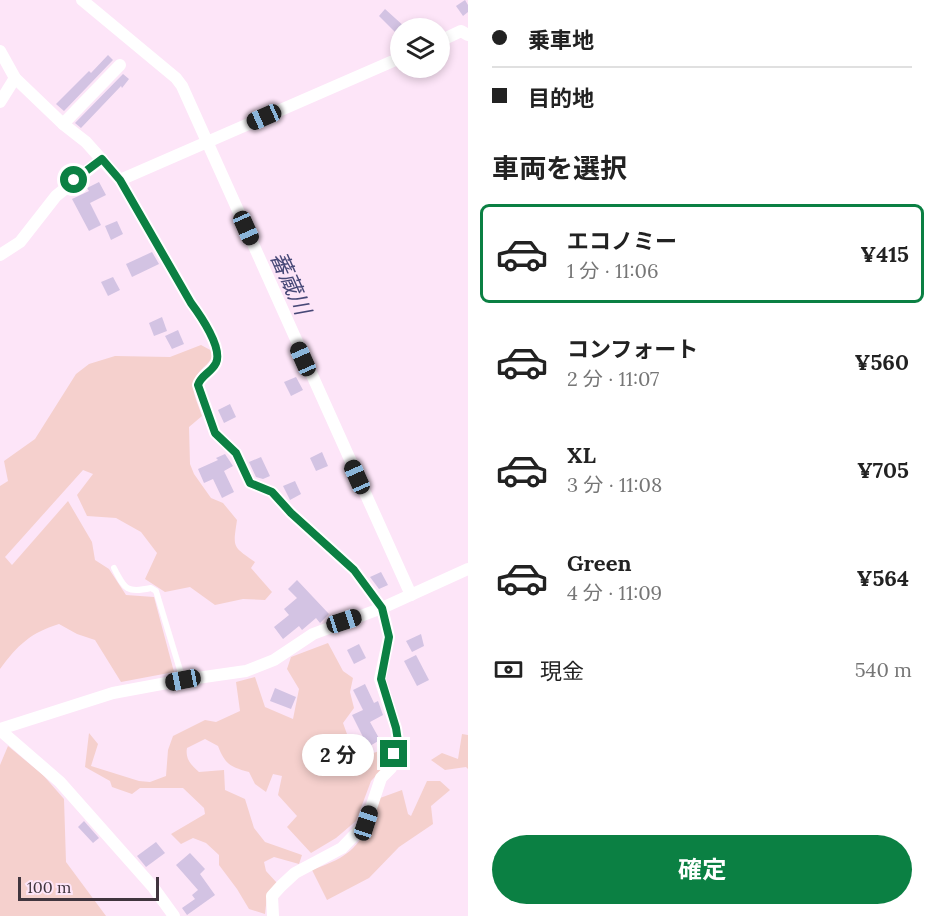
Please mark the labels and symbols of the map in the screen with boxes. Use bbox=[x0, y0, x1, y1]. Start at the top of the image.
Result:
car bbox=[244, 101, 284, 133]
route start bbox=[60, 166, 87, 193]
car bbox=[230, 208, 262, 248]
water label: 蕃蔵川 bbox=[265, 247, 318, 321]
car bbox=[287, 339, 319, 379]
car bbox=[341, 457, 373, 497]
car bbox=[324, 607, 364, 635]
car bbox=[164, 668, 202, 692]
callout: 2 分 bbox=[301, 733, 373, 775]
route end bbox=[380, 740, 407, 767]
car bbox=[352, 803, 380, 843]
scale bar bbox=[18, 874, 159, 902]

